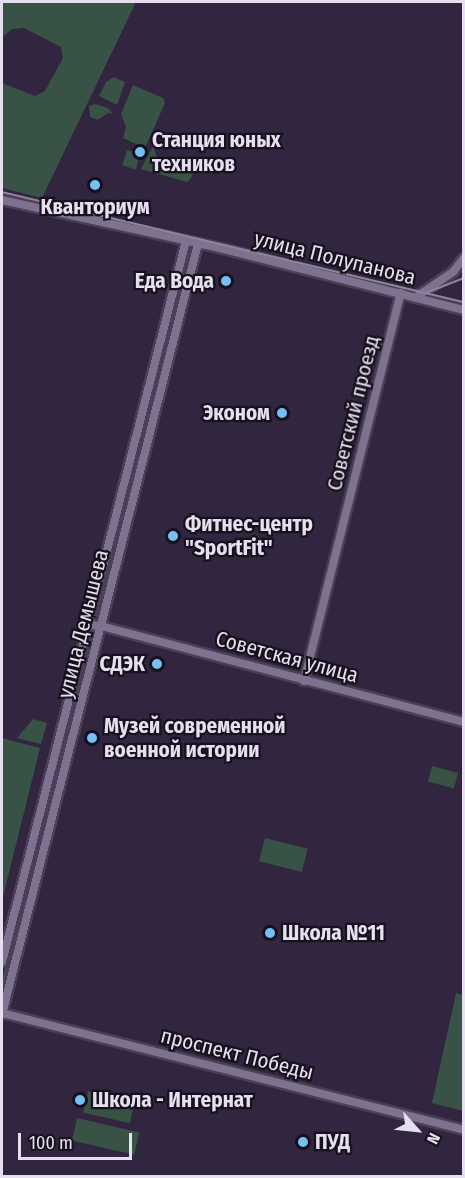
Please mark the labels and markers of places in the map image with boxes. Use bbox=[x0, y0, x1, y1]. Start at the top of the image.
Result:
place label: Станция юных техников bbox=[152, 127, 281, 177]
marker: Станция юных техников bbox=[133, 145, 147, 159]
marker: Кванториум bbox=[88, 178, 102, 192]
place label: Кванториум bbox=[40, 194, 150, 220]
place label: Еда Вода bbox=[135, 268, 214, 294]
marker: Еда Вода bbox=[219, 274, 233, 288]
place label: Эконом bbox=[203, 400, 270, 426]
marker: Эконом bbox=[275, 406, 289, 420]
place label: Фитнес-центр "SportFit" bbox=[185, 511, 313, 561]
marker: Фитнес-центр "SportFit" bbox=[166, 529, 180, 543]
place label: СДЭК bbox=[99, 651, 145, 677]
marker: СДЭК bbox=[150, 657, 164, 671]
place label: Музей современной военной истории bbox=[104, 713, 286, 763]
marker: Музей современной военной истории bbox=[85, 731, 99, 745]
place label: Школа №11 bbox=[282, 920, 385, 946]
marker: Школа №11 bbox=[263, 926, 277, 940]
place label: Школа - Интернат bbox=[92, 1087, 253, 1113]
marker: Школа - Интернат bbox=[73, 1093, 87, 1107]
place label: ПУД bbox=[315, 1129, 350, 1155]
marker: ПУД bbox=[296, 1135, 310, 1149]

